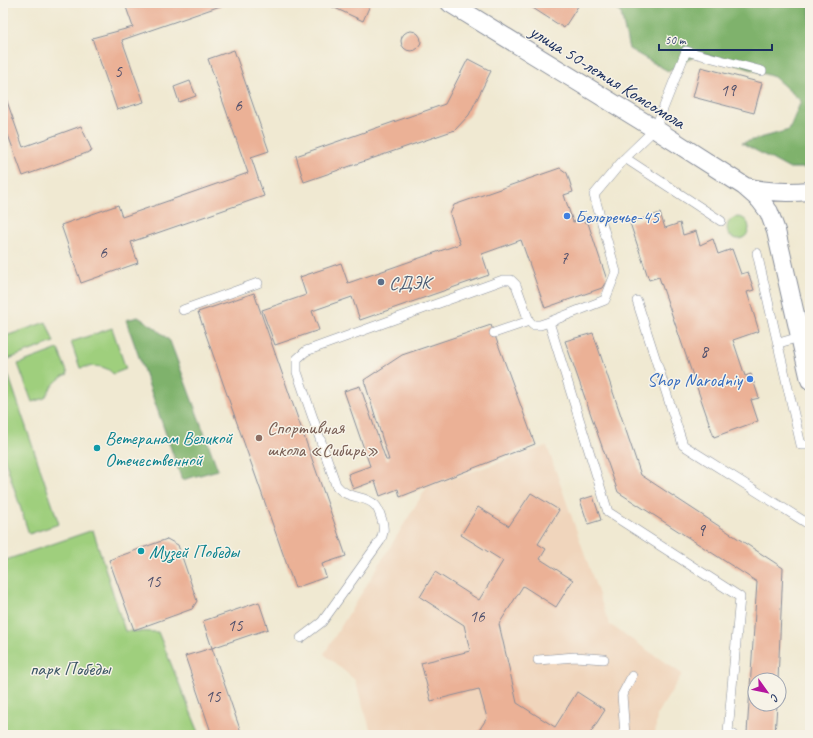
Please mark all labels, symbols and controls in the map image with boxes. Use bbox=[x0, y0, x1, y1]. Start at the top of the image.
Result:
street label: улица 50-летия Комсомола bbox=[524, 19, 691, 135]
scale bar bbox=[659, 26, 772, 52]
text: 50 m bbox=[665, 32, 687, 48]
house number: 5 bbox=[114, 61, 123, 82]
house number: 19 bbox=[720, 80, 737, 101]
house number: 6 bbox=[234, 95, 243, 116]
place label: Белоречье-45 bbox=[575, 205, 661, 229]
marker: Белоречье-45 bbox=[562, 211, 572, 221]
house number: 6 bbox=[99, 242, 108, 263]
house number: 7 bbox=[560, 248, 569, 269]
place label: СДЭК bbox=[389, 271, 434, 295]
marker: СДЭК bbox=[376, 277, 386, 287]
house number: 8 bbox=[700, 341, 710, 362]
place label: Shop Narodniy bbox=[647, 368, 744, 392]
marker: Shop Narodniy bbox=[745, 374, 755, 384]
place label: Спортивная школа «Сибирь» bbox=[267, 416, 378, 462]
place label: Ветеранам Великой Отечественной bbox=[105, 426, 233, 472]
marker: Спортивная школа «Сибирь» bbox=[254, 433, 264, 443]
marker: Ветеранам Великой Отечественной bbox=[92, 443, 102, 453]
house number: 9 bbox=[697, 520, 706, 541]
place label: Музей Победы bbox=[149, 540, 241, 564]
marker: Музей Победы bbox=[136, 546, 146, 556]
house number: 15 bbox=[145, 571, 162, 592]
house number: 16 bbox=[469, 606, 486, 627]
house number: 15 bbox=[227, 615, 244, 636]
park label: парк Победы bbox=[30, 657, 112, 681]
north arrow bbox=[747, 672, 787, 712]
house number: 15 bbox=[205, 686, 222, 707]
text: С bbox=[767, 691, 783, 705]

